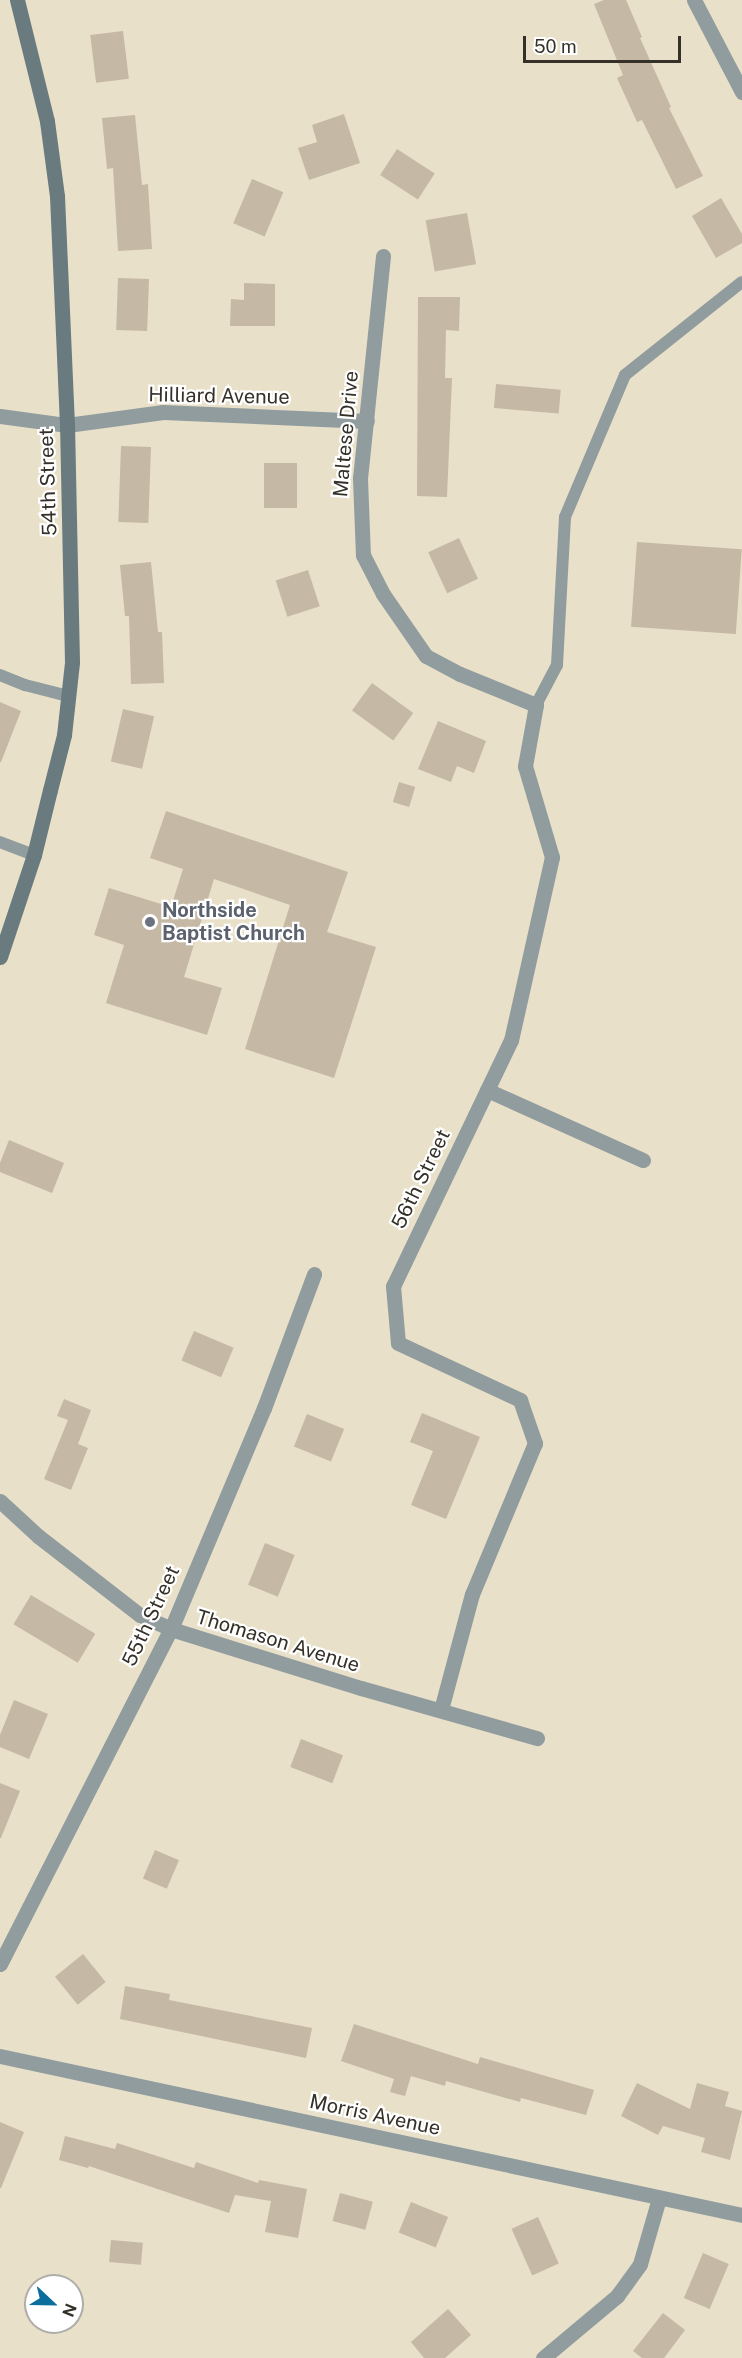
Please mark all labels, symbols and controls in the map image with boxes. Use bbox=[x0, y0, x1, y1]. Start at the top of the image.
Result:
scale bar bbox=[526, 24, 684, 62]
text: 50 m bbox=[534, 36, 577, 57]
street label: Maltese Drive bbox=[329, 370, 363, 498]
street label: Hilliard Avenue bbox=[148, 383, 290, 409]
street label: 54th Street bbox=[34, 428, 62, 536]
place label: Northside Baptist Church bbox=[162, 898, 305, 945]
marker: Northside Baptist Church bbox=[143, 915, 157, 929]
street label: 56th Street bbox=[387, 1125, 455, 1233]
street label: 55th Street bbox=[117, 1562, 185, 1670]
street label: Thomason Avenue bbox=[193, 1605, 363, 1677]
street label: Morris Avenue bbox=[307, 2089, 443, 2141]
north arrow bbox=[24, 2274, 84, 2334]
text: N bbox=[58, 2301, 80, 2320]

